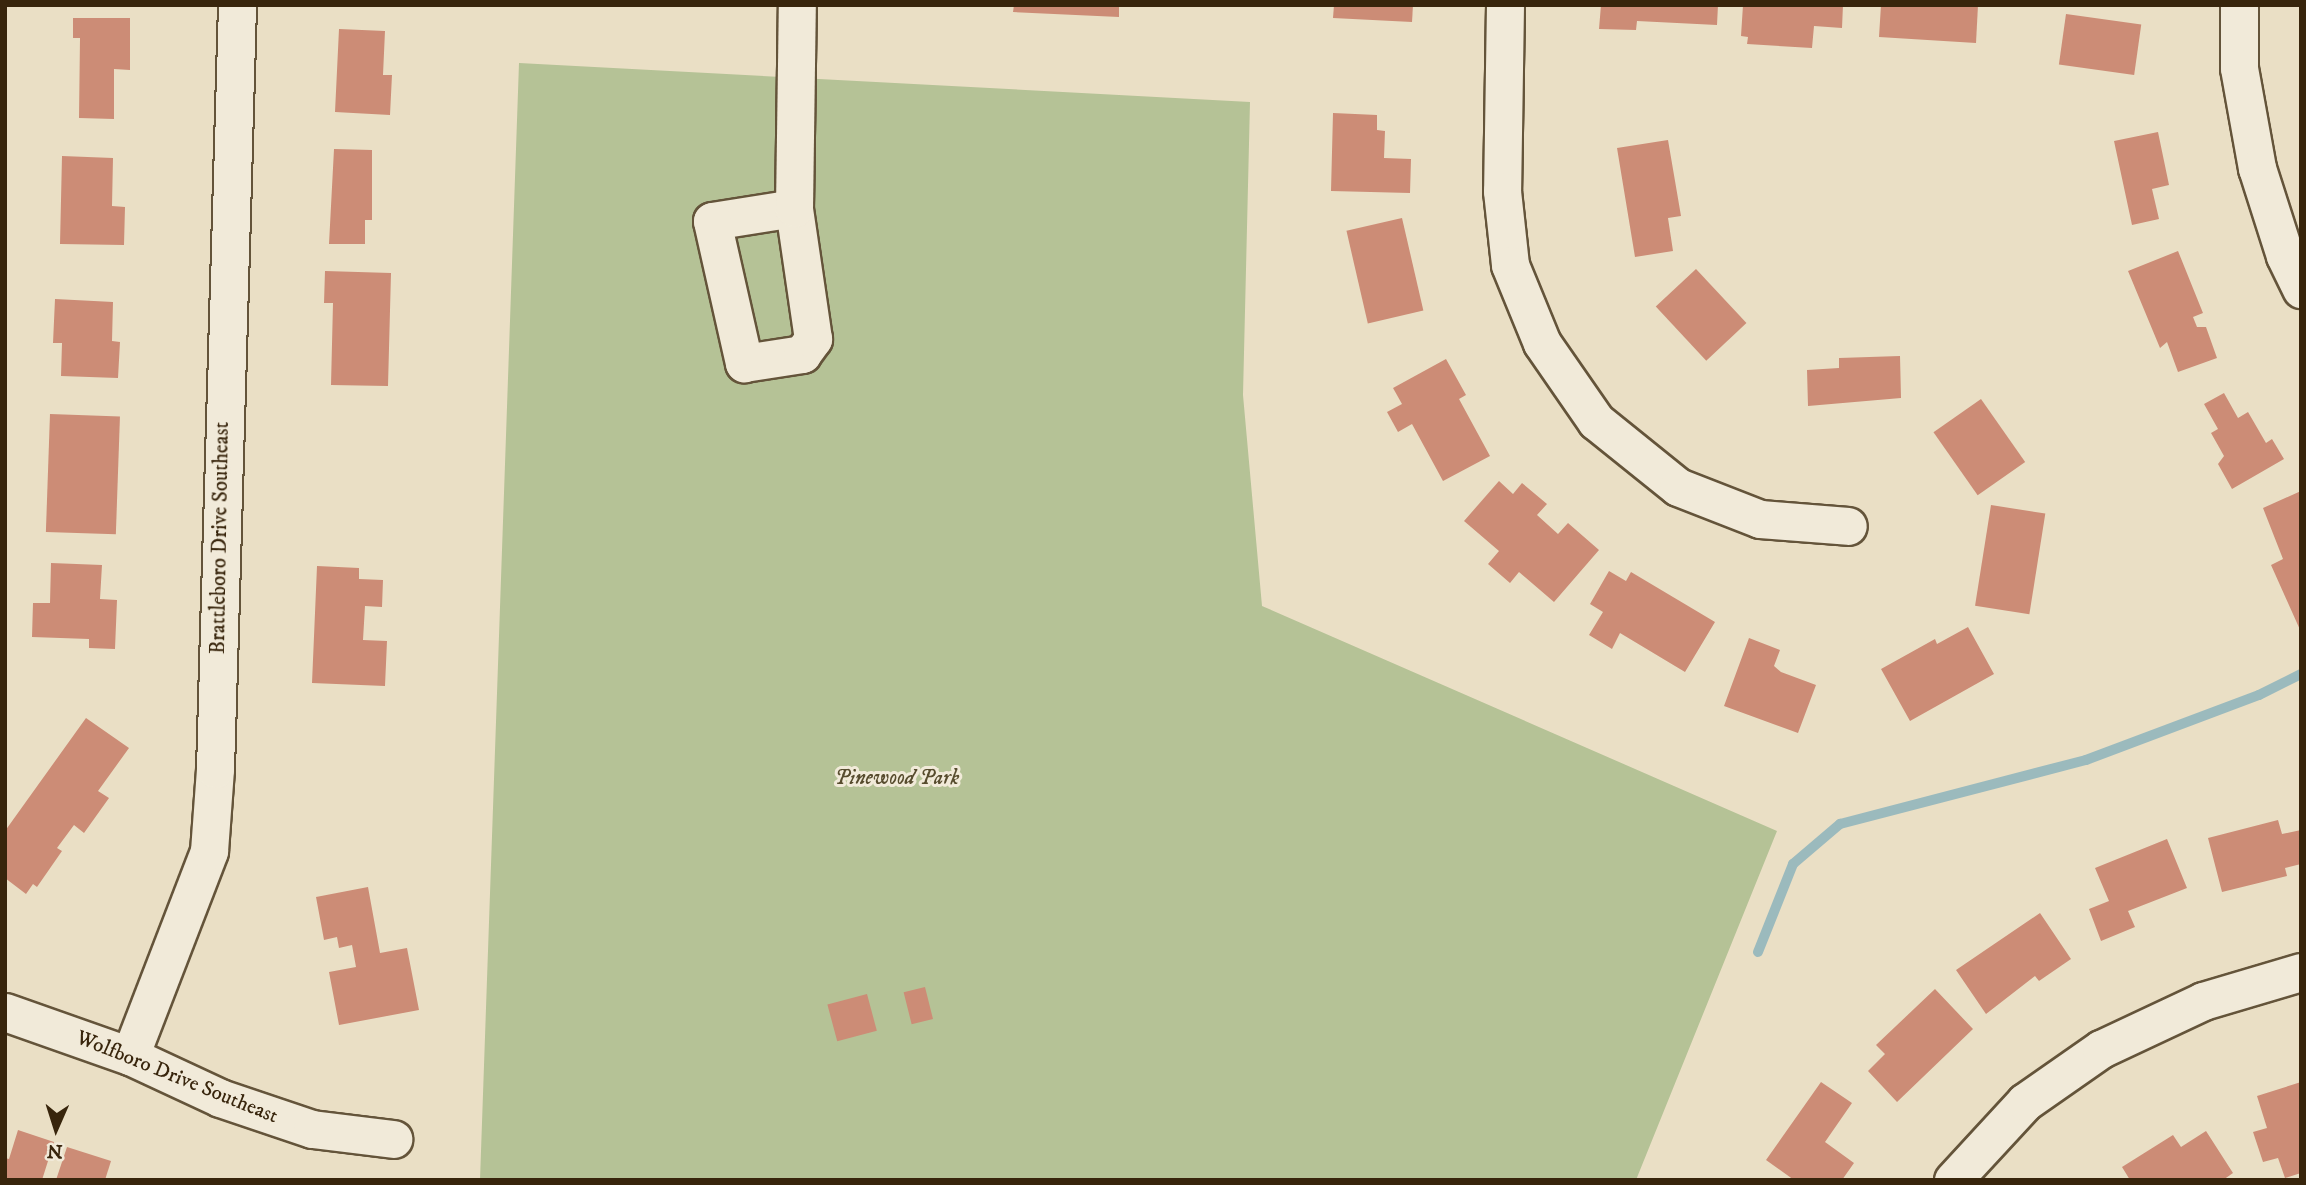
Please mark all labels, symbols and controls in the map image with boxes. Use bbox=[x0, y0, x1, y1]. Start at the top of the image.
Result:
street label: Brattleboro Drive Southeast bbox=[205, 422, 235, 654]
park label: Pinewood Park bbox=[835, 765, 959, 791]
street label: Wolfboro Drive Southeast bbox=[72, 1025, 282, 1129]
north arrow bbox=[21, 1094, 91, 1164]
text: N bbox=[46, 1139, 63, 1162]

